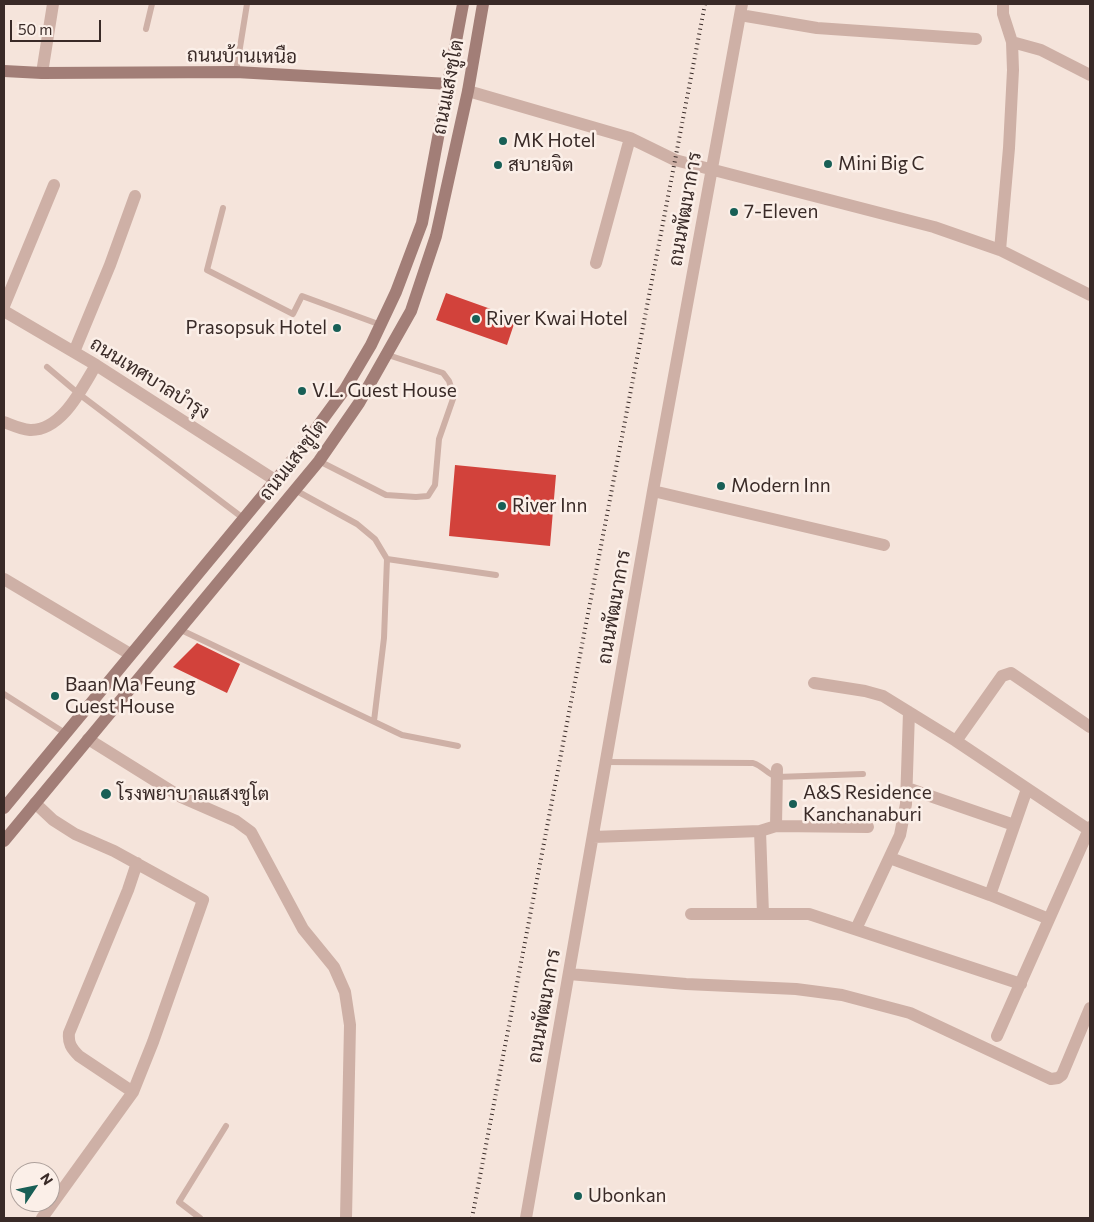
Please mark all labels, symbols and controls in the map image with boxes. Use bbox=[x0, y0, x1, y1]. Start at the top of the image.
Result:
scale bar bbox=[12, 10, 104, 42]
text: 50 m bbox=[18, 20, 52, 38]
street label: ถนนแสงชูโต bbox=[428, 38, 468, 136]
street label: ถนนบ้านเหนือ bbox=[187, 44, 297, 68]
place label: MK Hotel bbox=[513, 130, 596, 152]
marker: MK Hotel bbox=[497, 135, 509, 147]
street label: ถนนพัฒนาการ bbox=[664, 150, 706, 268]
place label: Mini Big C bbox=[838, 153, 925, 175]
place label: สบายจิต bbox=[508, 154, 573, 176]
marker: Mini Big C bbox=[822, 158, 834, 170]
marker: สบายจิต bbox=[492, 159, 504, 171]
place label: 7-Eleven bbox=[744, 201, 818, 223]
marker: 7-Eleven bbox=[728, 206, 740, 218]
place label: River Kwai Hotel bbox=[486, 308, 628, 330]
marker: River Kwai Hotel bbox=[470, 313, 482, 325]
place label: Prasopsuk Hotel bbox=[186, 317, 327, 339]
marker: Prasopsuk Hotel bbox=[331, 322, 343, 334]
street label: ถนนเทศบาลบำรุง bbox=[86, 332, 214, 424]
place label: V.L. Guest House bbox=[312, 380, 457, 402]
marker: V.L. Guest House bbox=[296, 385, 308, 397]
street label: ถนนแสงชูโต bbox=[254, 415, 332, 505]
place label: Modern Inn bbox=[731, 475, 831, 497]
marker: Modern Inn bbox=[715, 480, 727, 492]
place label: River Inn bbox=[512, 495, 587, 517]
marker: River Inn bbox=[496, 500, 508, 512]
street label: ถนนพัฒนาการ bbox=[593, 548, 635, 666]
place label: Baan Ma Feung Guest House bbox=[65, 674, 196, 718]
marker: Baan Ma Feung Guest House bbox=[49, 690, 61, 702]
place label: A&S Residence Kanchanaburi bbox=[803, 782, 932, 826]
place label: โรงพยาบาลแสงชูโต bbox=[117, 783, 269, 805]
marker: โรงพยาบาลแสงชูโต bbox=[99, 787, 113, 801]
marker: A&S Residence Kanchanaburi bbox=[787, 798, 799, 810]
street label: ถนนพัฒนาการ bbox=[523, 947, 565, 1065]
north arrow bbox=[10, 1162, 60, 1212]
text: N bbox=[37, 1170, 57, 1188]
place label: Ubonkan bbox=[588, 1185, 666, 1207]
marker: Ubonkan bbox=[572, 1190, 584, 1202]

